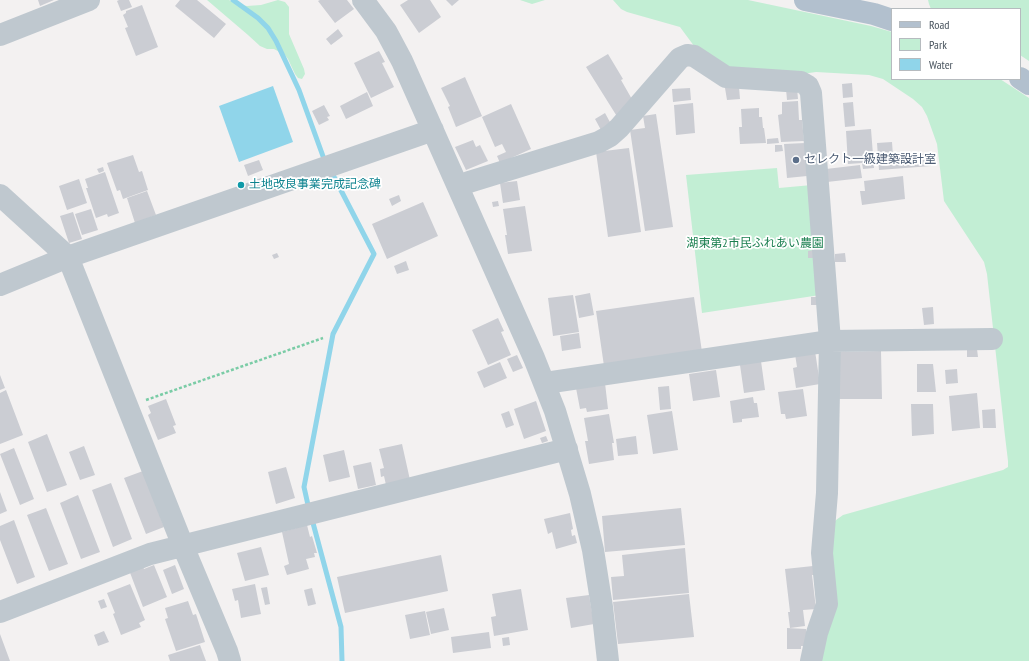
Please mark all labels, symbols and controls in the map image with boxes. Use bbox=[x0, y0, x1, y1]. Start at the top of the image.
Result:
legend bbox=[891, 8, 1021, 80]
text: Road bbox=[929, 17, 949, 32]
text: Park bbox=[929, 37, 947, 52]
text: Water bbox=[929, 57, 953, 72]
place label: セレクト一級建築設計室 bbox=[804, 153, 936, 167]
marker: セレクト一級建築設計室 bbox=[791, 155, 801, 165]
place label: 土地改良事業完成記念碑 bbox=[249, 178, 381, 192]
marker: 土地改良事業完成記念碑 bbox=[236, 180, 246, 190]
park label: 湖東第2市民ふれあい農園 bbox=[686, 237, 824, 251]

